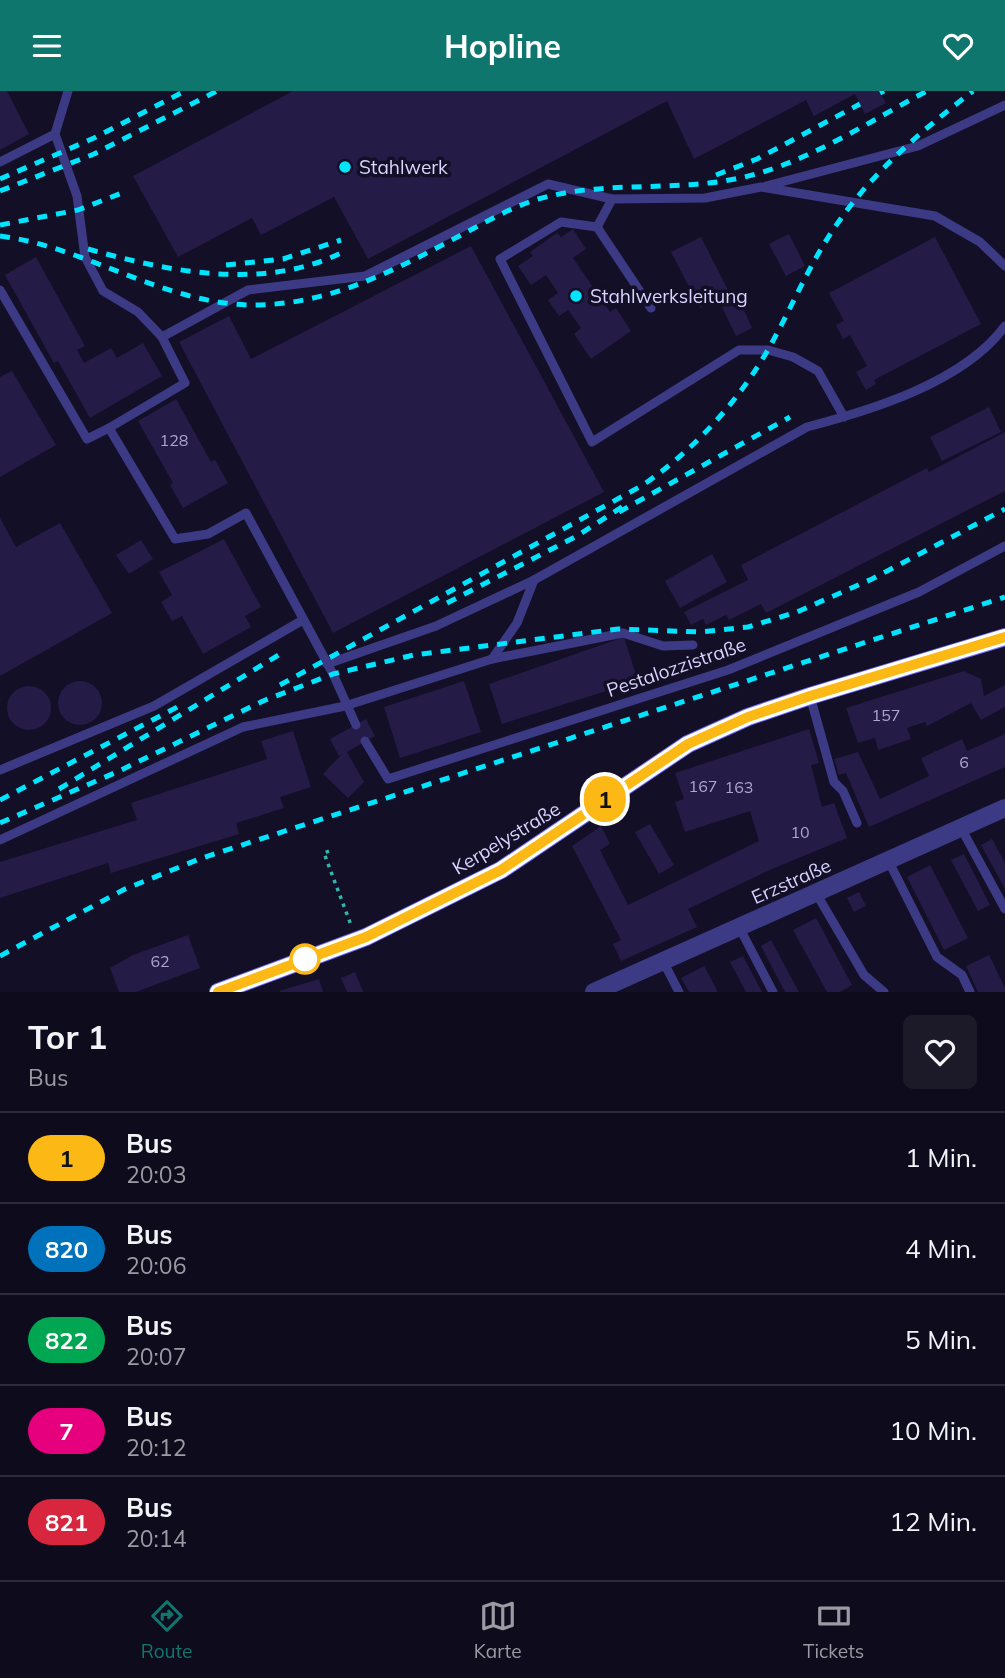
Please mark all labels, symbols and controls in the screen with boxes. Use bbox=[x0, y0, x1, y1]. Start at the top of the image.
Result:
text: Hopline bbox=[444, 26, 561, 66]
icon: menu bbox=[28, 27, 66, 65]
icon: heart bbox=[939, 27, 977, 65]
place label: Stahlwerk bbox=[359, 155, 448, 179]
marker: Stahlwerk bbox=[337, 159, 353, 175]
place label: Stahlwerksleitung bbox=[590, 284, 748, 308]
marker: Stahlwerksleitung bbox=[568, 288, 584, 304]
house number: 128 bbox=[160, 430, 188, 450]
street label: Pestalozzistraße bbox=[603, 632, 749, 702]
house number: 157 bbox=[872, 705, 900, 725]
house number: 6 bbox=[959, 752, 969, 772]
line badge: 1 bbox=[582, 776, 628, 822]
house number: 167 bbox=[689, 776, 717, 796]
house number: 163 bbox=[725, 777, 753, 797]
text: 1 bbox=[598, 784, 612, 814]
street label: Kerpelystraße bbox=[448, 796, 564, 880]
house number: 10 bbox=[790, 822, 810, 842]
street label: Erzstraße bbox=[748, 853, 834, 909]
unlabelled marker bbox=[290, 944, 320, 974]
house number: 62 bbox=[150, 951, 170, 971]
button: heart bbox=[903, 1015, 977, 1089]
text: Tor 1 bbox=[28, 1016, 107, 1057]
text: Bus bbox=[28, 1063, 68, 1092]
text: Bus bbox=[126, 1127, 172, 1160]
text: 1 Min. bbox=[905, 1141, 977, 1174]
text: 1 bbox=[59, 1143, 74, 1173]
text: 20:03 bbox=[126, 1160, 186, 1189]
text: Bus bbox=[126, 1218, 172, 1251]
text: 4 Min. bbox=[905, 1232, 977, 1265]
text: 820 bbox=[45, 1234, 88, 1264]
text: 20:06 bbox=[126, 1251, 186, 1280]
text: Bus bbox=[126, 1309, 172, 1342]
text: 5 Min. bbox=[905, 1323, 977, 1356]
text: 822 bbox=[45, 1325, 88, 1355]
text: 20:07 bbox=[126, 1342, 186, 1371]
text: Bus bbox=[126, 1400, 172, 1433]
text: 10 Min. bbox=[889, 1414, 977, 1447]
text: 7 bbox=[59, 1416, 74, 1446]
text: 20:12 bbox=[126, 1433, 186, 1462]
text: Bus bbox=[126, 1491, 172, 1524]
text: 12 Min. bbox=[889, 1505, 977, 1538]
text: 821 bbox=[45, 1507, 88, 1537]
text: 20:14 bbox=[126, 1524, 186, 1553]
tab: Route bbox=[141, 1597, 192, 1663]
tab: Karte bbox=[474, 1597, 522, 1663]
tab: Tickets bbox=[803, 1597, 864, 1663]

